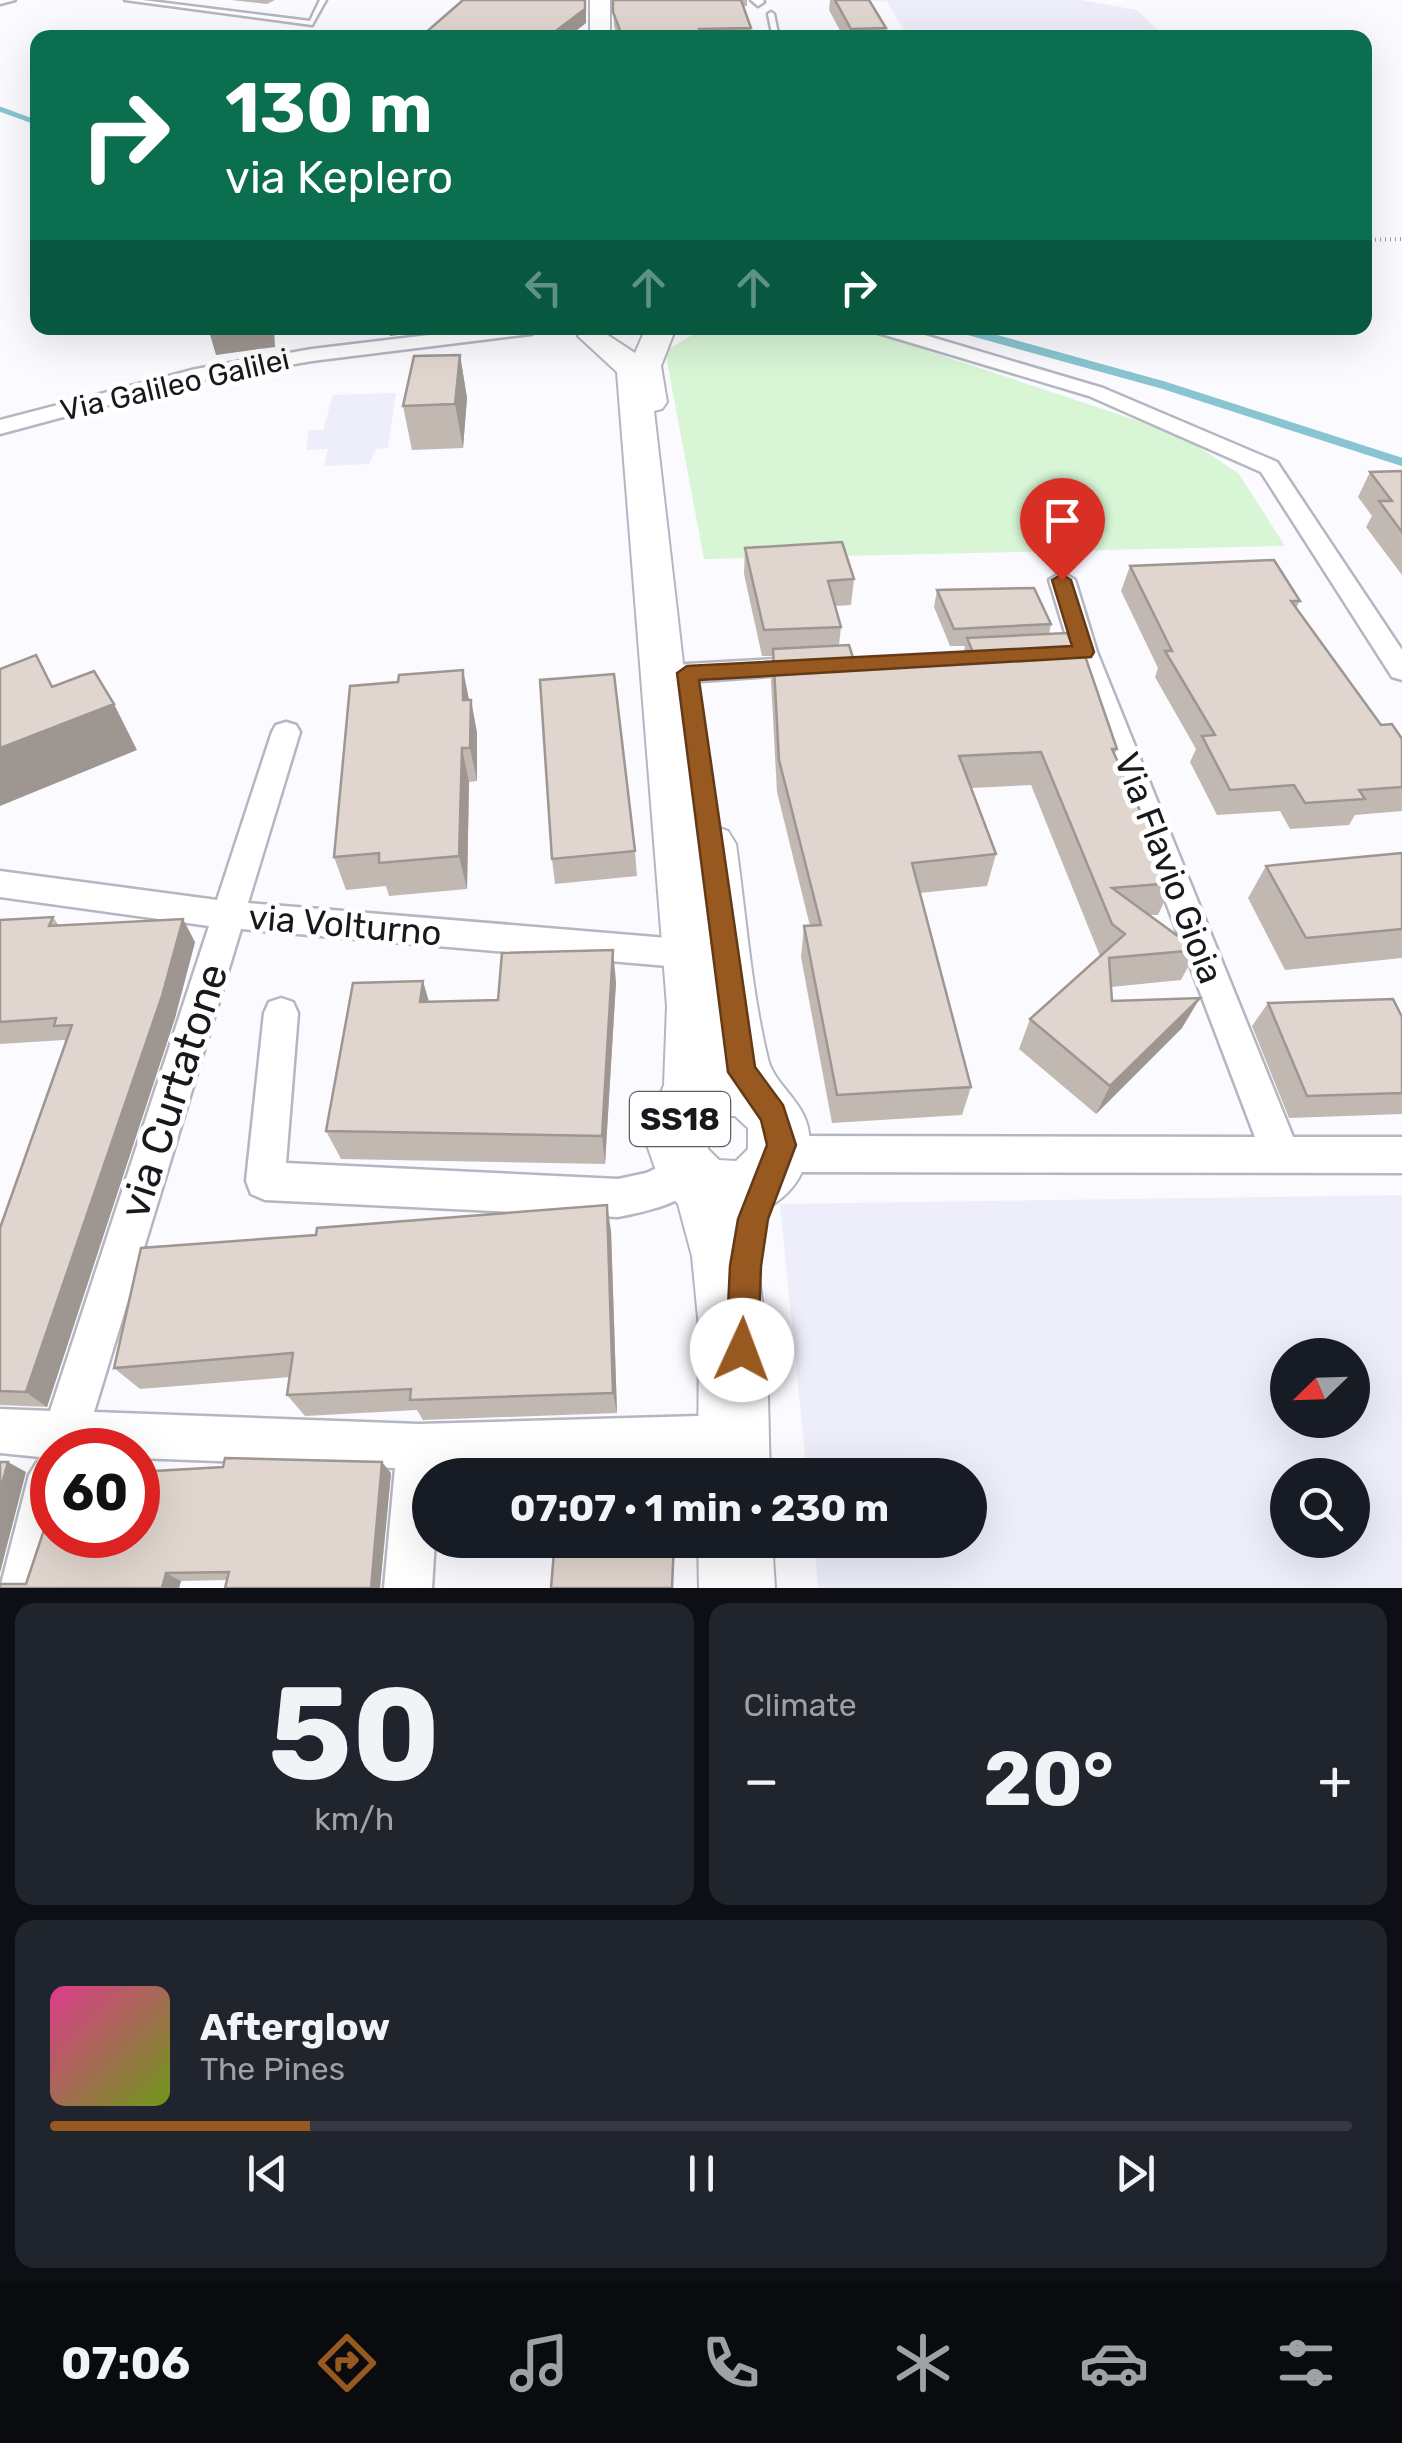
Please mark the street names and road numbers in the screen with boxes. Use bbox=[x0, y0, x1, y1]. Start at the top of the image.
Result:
street label: Via Galileo Galilei bbox=[57, 341, 293, 429]
street label: Via Flavio Gioia bbox=[1106, 747, 1232, 989]
street label: via Volturno bbox=[247, 896, 443, 954]
street label: via Curtatone bbox=[109, 957, 239, 1225]
road number: SS18 bbox=[630, 1092, 730, 1146]

